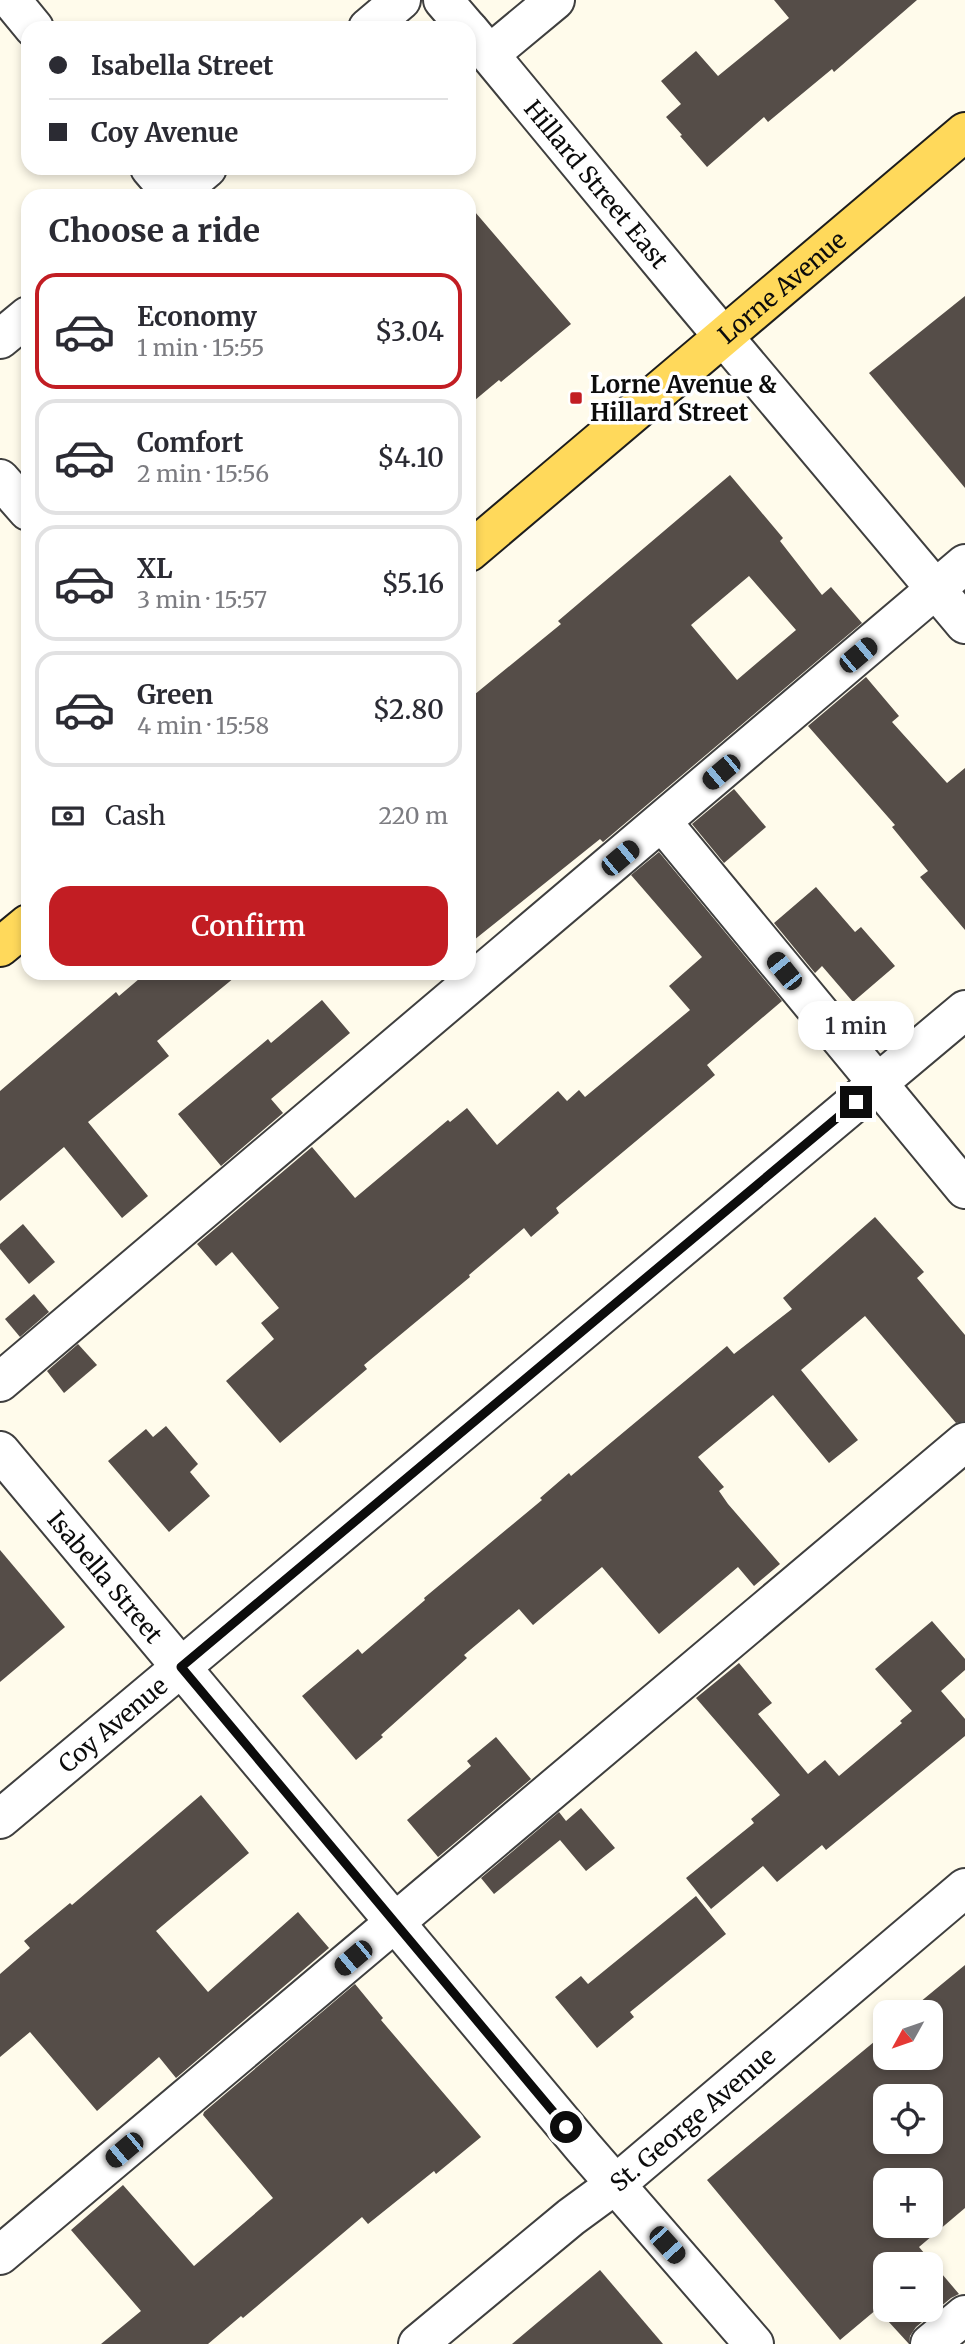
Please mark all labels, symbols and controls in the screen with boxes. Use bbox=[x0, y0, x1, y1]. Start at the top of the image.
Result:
text: Isabella Street bbox=[91, 49, 273, 82]
street label: Hillard Street East bbox=[518, 94, 676, 275]
text: Coy Avenue bbox=[91, 116, 238, 149]
text: Choose a ride bbox=[49, 211, 260, 251]
street label: Lorne Avenue bbox=[711, 224, 852, 350]
icon: car bbox=[53, 300, 116, 363]
text: Economy bbox=[137, 300, 257, 333]
text: $3.04 bbox=[375, 315, 444, 348]
text: 1 min · 15:55 bbox=[137, 333, 265, 362]
place label: Lorne Avenue & Hillard Street bbox=[590, 369, 777, 428]
marker: Lorne Avenue & Hillard Street bbox=[568, 390, 584, 406]
icon: car bbox=[53, 426, 116, 489]
text: Comfort bbox=[137, 426, 243, 459]
text: $4.10 bbox=[377, 441, 444, 474]
text: 2 min · 15:56 bbox=[137, 459, 269, 488]
icon: car bbox=[53, 552, 116, 615]
text: XL bbox=[137, 552, 173, 585]
text: $5.16 bbox=[381, 567, 444, 600]
text: 3 min · 15:57 bbox=[137, 585, 267, 614]
car bbox=[836, 633, 881, 677]
icon: car bbox=[53, 678, 116, 741]
text: Green bbox=[137, 678, 213, 711]
text: $2.80 bbox=[373, 693, 444, 726]
text: 4 min · 15:58 bbox=[137, 711, 269, 740]
car bbox=[699, 750, 744, 794]
icon: cash bbox=[49, 797, 87, 835]
text: Cash bbox=[105, 799, 166, 832]
text: 220 m bbox=[378, 801, 448, 830]
car bbox=[598, 836, 643, 880]
button: Confirm bbox=[49, 886, 448, 966]
car bbox=[763, 948, 806, 994]
callout: 1 min bbox=[798, 1000, 914, 1050]
text: 1 min bbox=[825, 1011, 887, 1040]
route end bbox=[840, 1086, 872, 1118]
street label: Isabella Street bbox=[41, 1504, 170, 1650]
street label: Coy Avenue bbox=[52, 1670, 174, 1779]
car bbox=[331, 1936, 376, 1980]
north arrow bbox=[873, 2000, 943, 2070]
map controls bbox=[873, 2000, 943, 2322]
street label: St. George Avenue bbox=[603, 2040, 782, 2198]
button: locate bbox=[873, 2084, 943, 2154]
route start bbox=[550, 2111, 582, 2143]
car bbox=[102, 2128, 147, 2172]
button: + bbox=[873, 2168, 943, 2238]
car bbox=[646, 2222, 689, 2268]
button: − bbox=[873, 2252, 943, 2322]

